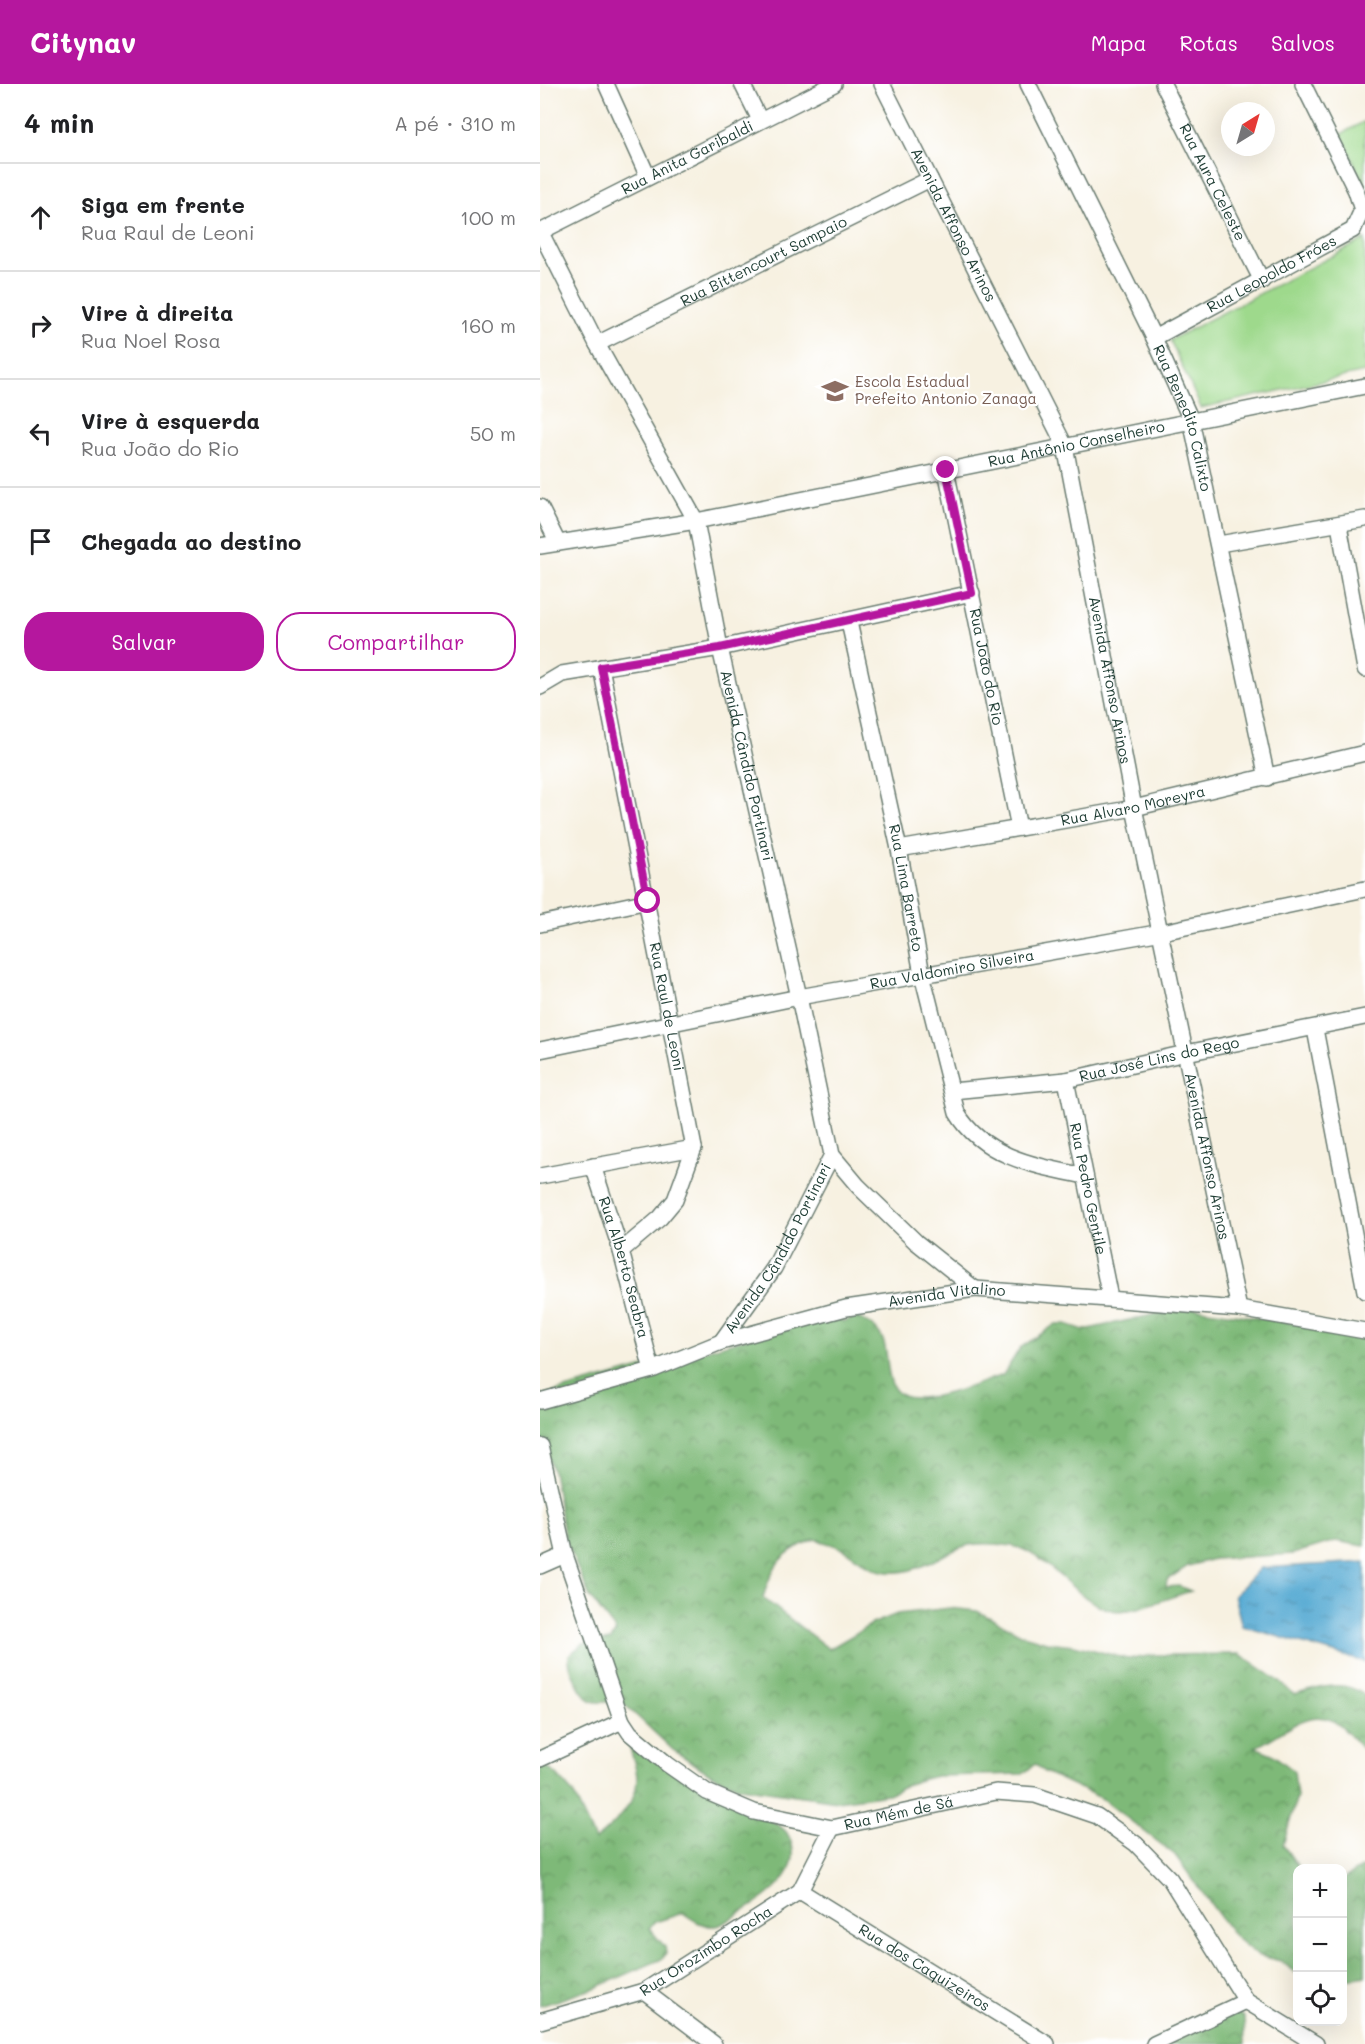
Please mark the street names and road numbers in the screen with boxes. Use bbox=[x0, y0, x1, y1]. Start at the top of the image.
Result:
street label: Rua Anita Garibaldi bbox=[617, 115, 756, 199]
street label: Rua Aura Celeste bbox=[1175, 120, 1251, 244]
street label: Avenida Affonso Arinos bbox=[907, 144, 1001, 305]
street label: Rua Bittencourt Sampaio bbox=[677, 211, 850, 310]
street label: Rua Leopoldo Fróes bbox=[1203, 230, 1340, 317]
street label: Rua Benedito Calixto bbox=[1149, 341, 1217, 493]
street label: Rua Antônio Conselheiro bbox=[986, 416, 1166, 471]
street label: Avenida Affonso Arinos bbox=[1085, 595, 1136, 765]
street label: Rua João do Rio bbox=[965, 607, 1009, 727]
street label: Avenida Cândido Portinari bbox=[716, 668, 779, 863]
street label: Rua Alvaro Moreyra bbox=[1059, 780, 1207, 830]
street label: Rua Lima Barreto bbox=[885, 822, 929, 953]
street label: Rua Raul de Leoni bbox=[645, 941, 690, 1072]
street label: Rua Valdomiro Silveira bbox=[868, 944, 1036, 993]
street label: Rua José Lins do Rego bbox=[1077, 1032, 1241, 1086]
street label: Avenida Affonso Arinos bbox=[1181, 1071, 1235, 1241]
street label: Rua Pedro Gentile bbox=[1066, 1121, 1112, 1256]
street label: Avenida Cândido Portinari bbox=[719, 1159, 835, 1337]
street label: Rua Alberto Seabra bbox=[595, 1194, 654, 1340]
street label: Avenida Vitalino bbox=[886, 1278, 1006, 1311]
street label: Rua Mém de Sá bbox=[842, 1791, 955, 1834]
street label: Rua Orozimbo Rocha bbox=[635, 1900, 776, 2000]
street label: Rua dos Caquizeiros bbox=[855, 1919, 994, 2015]

